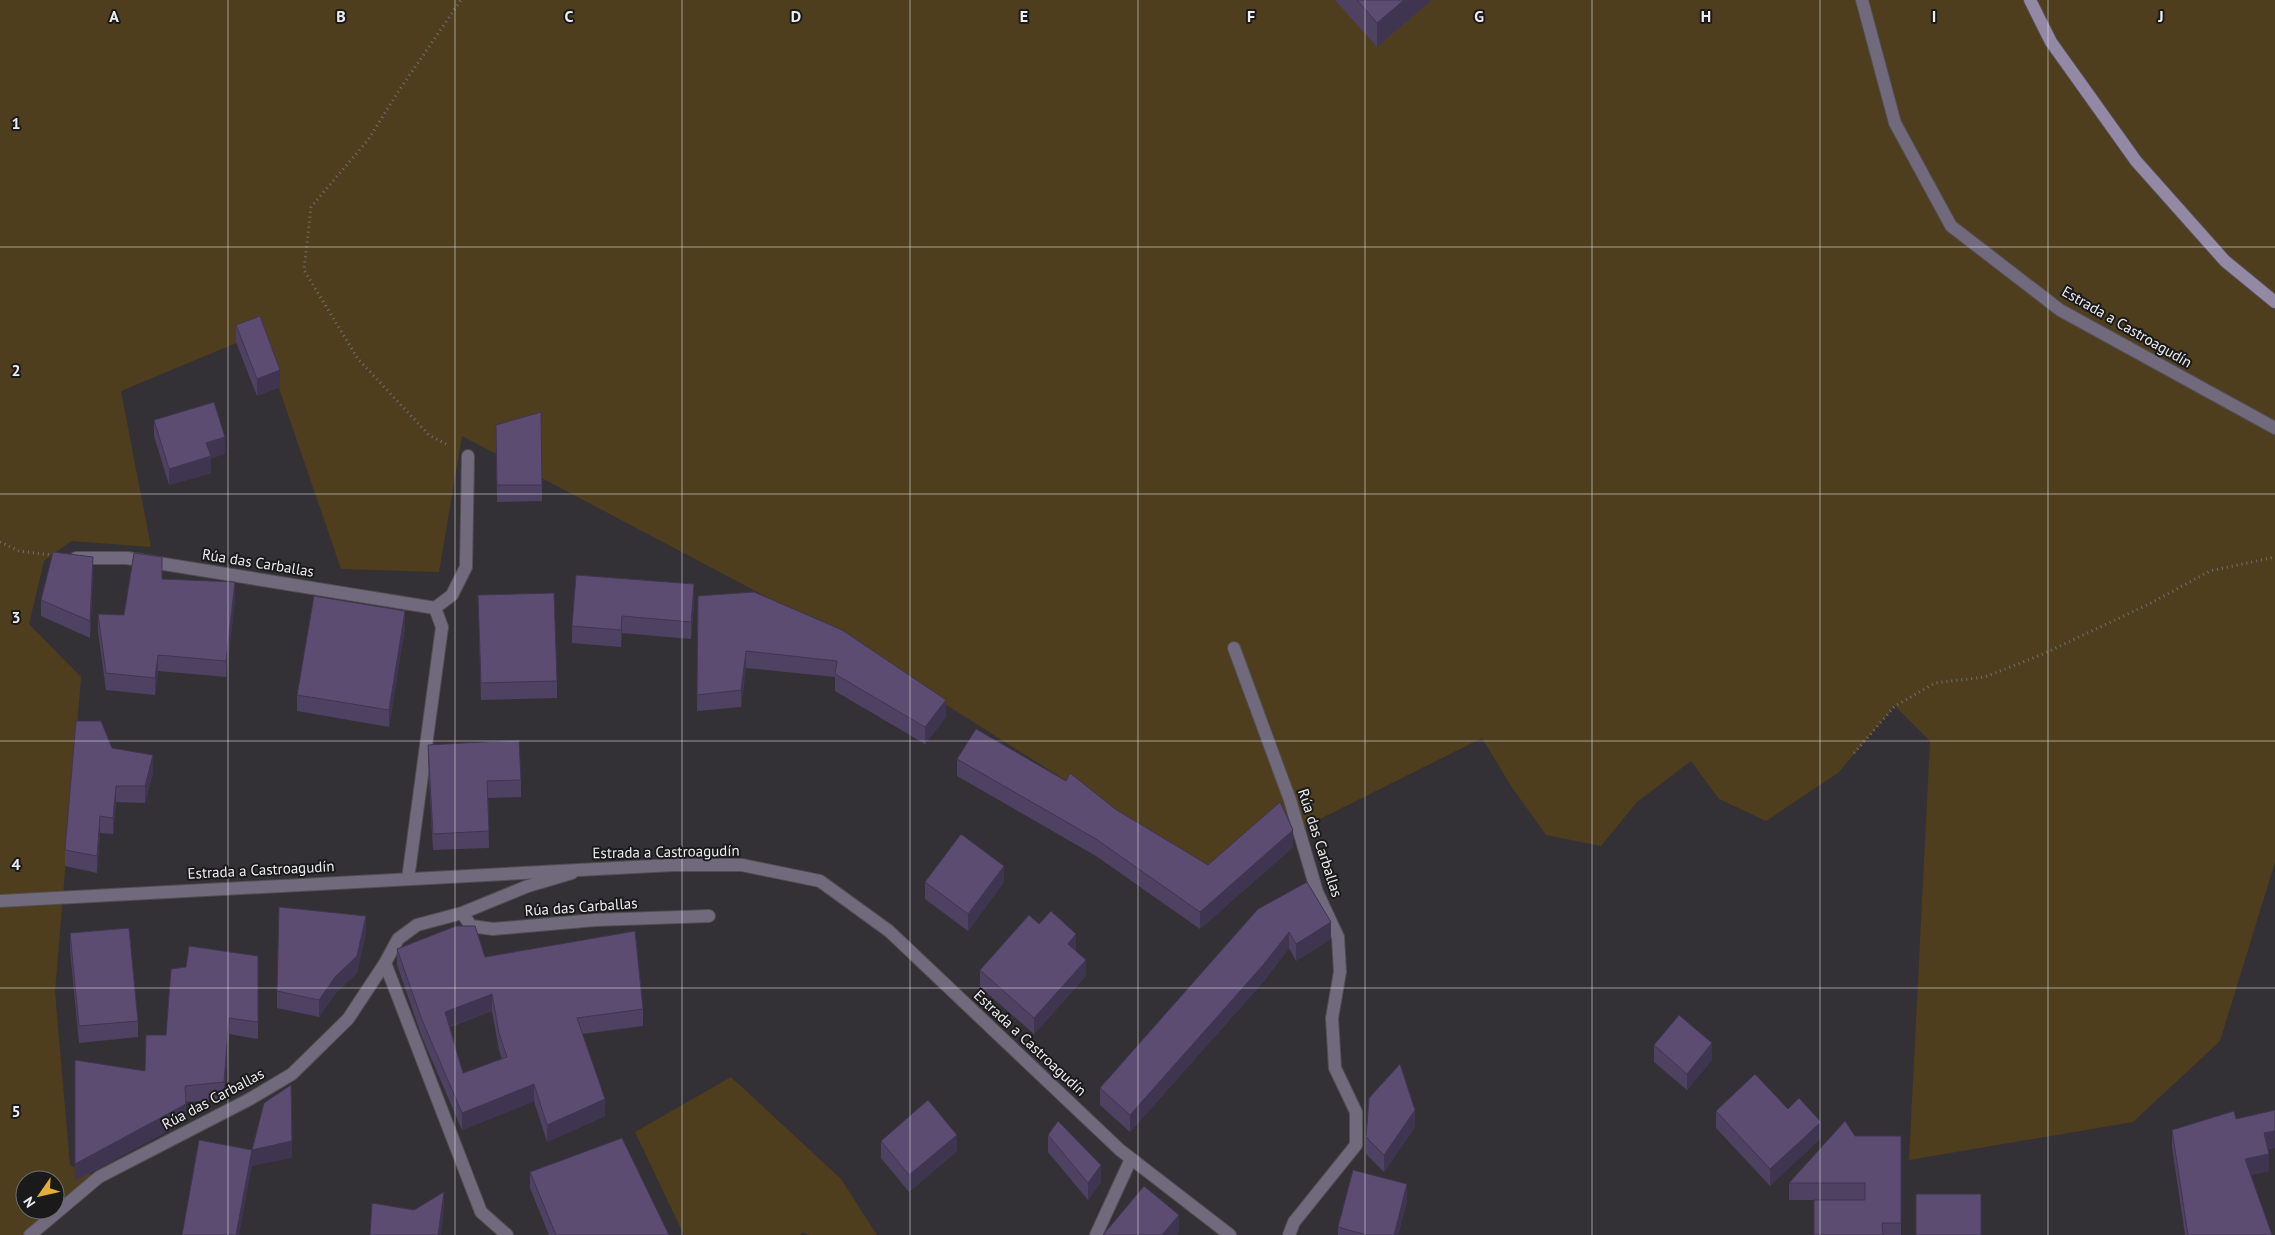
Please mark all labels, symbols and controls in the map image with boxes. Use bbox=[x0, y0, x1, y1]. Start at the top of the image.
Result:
text: A bbox=[109, 6, 119, 26]
text: B bbox=[336, 6, 346, 26]
text: C bbox=[565, 6, 574, 26]
text: D bbox=[791, 6, 801, 26]
text: E bbox=[1020, 6, 1028, 26]
text: F bbox=[1247, 6, 1255, 26]
text: G bbox=[1474, 6, 1484, 26]
text: H bbox=[1701, 6, 1711, 26]
text: I bbox=[1932, 6, 1936, 26]
text: J bbox=[2157, 6, 2164, 26]
text: 1 bbox=[11, 113, 21, 133]
street label: Estrada a Castroagudín bbox=[2059, 282, 2196, 372]
text: 2 bbox=[11, 360, 21, 380]
street label: Rúa das Carballas bbox=[201, 544, 315, 581]
text: 3 bbox=[11, 607, 21, 627]
street label: Rúa das Carballas bbox=[1294, 786, 1347, 900]
street label: Estrada a Castroagudín bbox=[592, 841, 740, 862]
text: 4 bbox=[11, 854, 21, 874]
street label: Estrada a Castroagudín bbox=[187, 856, 335, 883]
street label: Rúa das Carballas bbox=[524, 893, 638, 920]
street label: Estrada a Castroagudín bbox=[970, 986, 1091, 1100]
street label: Rúa das Carballas bbox=[158, 1064, 267, 1133]
text: 5 bbox=[11, 1101, 21, 1121]
north arrow bbox=[15, 1170, 65, 1220]
text: N bbox=[19, 1193, 39, 1211]

